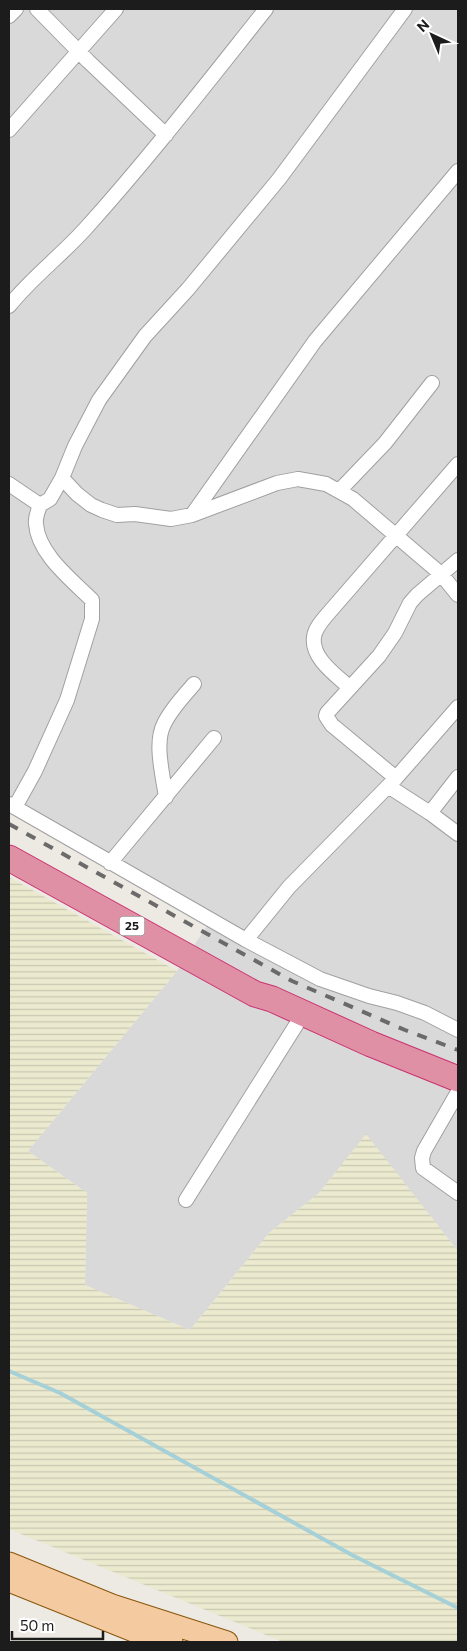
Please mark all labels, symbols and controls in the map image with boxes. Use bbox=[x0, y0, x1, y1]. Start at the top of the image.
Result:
north arrow bbox=[407, 10, 457, 60]
text: N bbox=[413, 16, 432, 35]
road number: 25 bbox=[120, 916, 144, 936]
scale bar bbox=[12, 1608, 104, 1640]
text: 50 m bbox=[20, 1616, 54, 1634]

